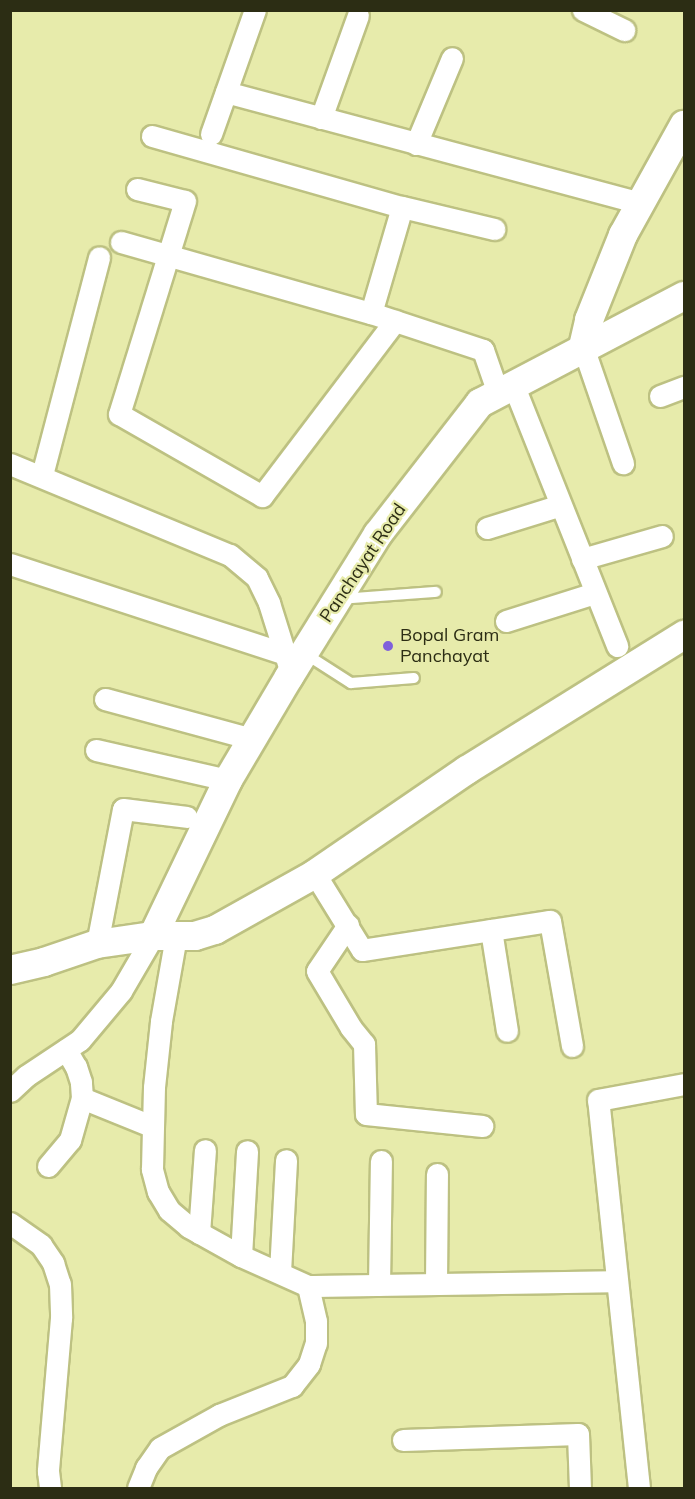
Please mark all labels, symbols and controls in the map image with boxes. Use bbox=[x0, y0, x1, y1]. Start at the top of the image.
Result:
street label: Panchayat Road bbox=[315, 500, 411, 626]
place label: Bopal Gram Panchayat bbox=[400, 625, 499, 668]
marker: Bopal Gram Panchayat bbox=[381, 639, 395, 653]

